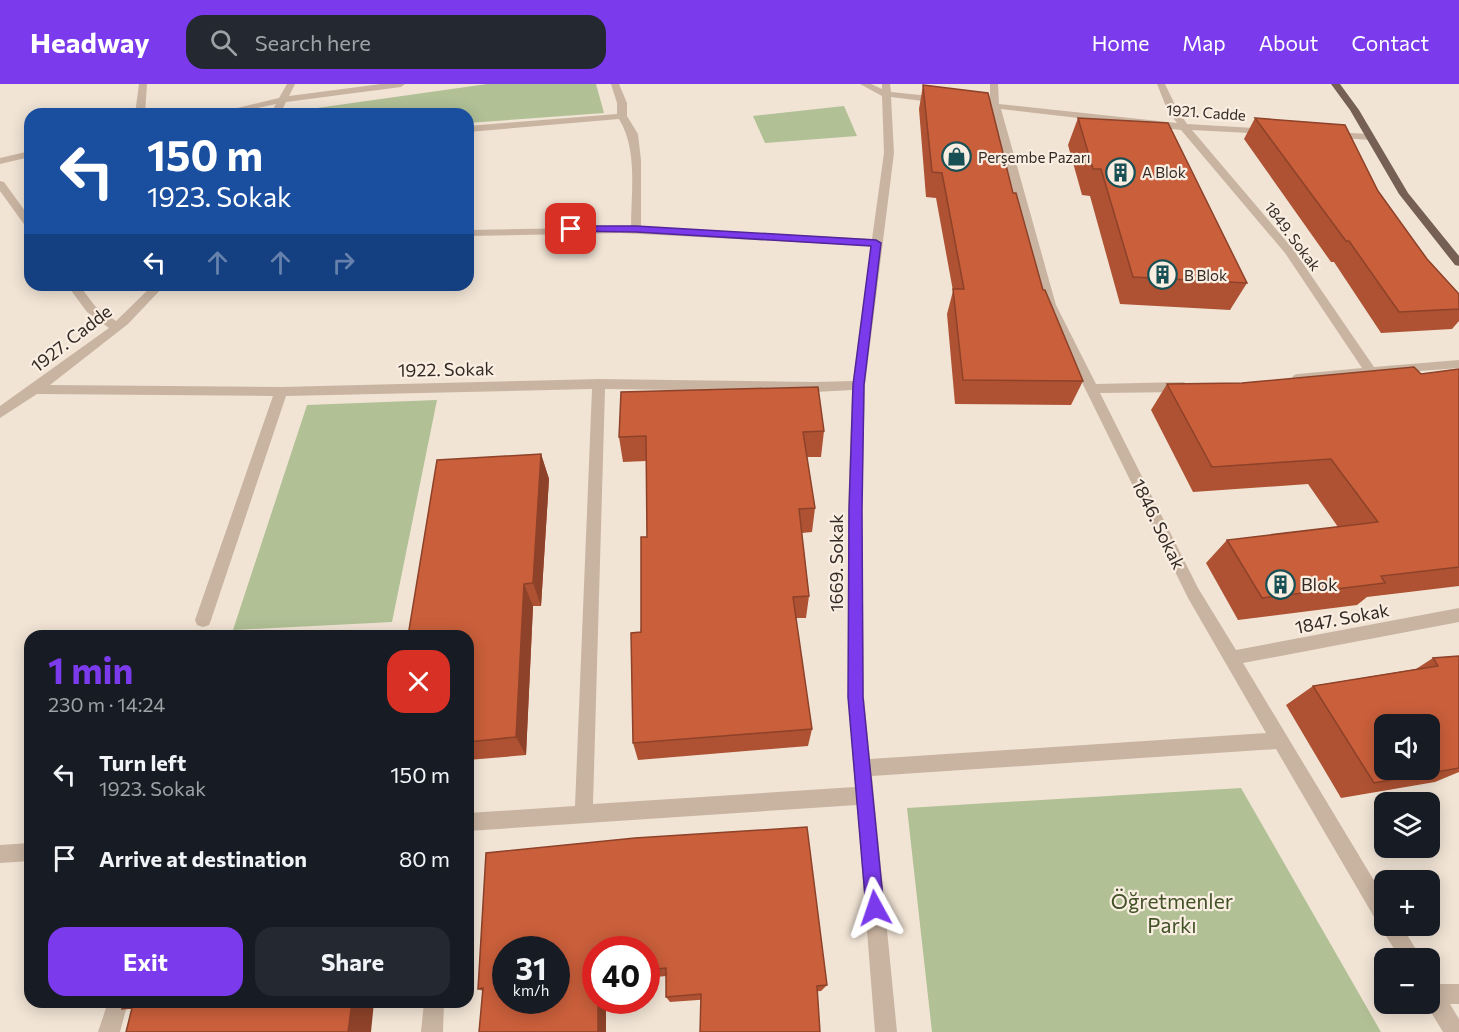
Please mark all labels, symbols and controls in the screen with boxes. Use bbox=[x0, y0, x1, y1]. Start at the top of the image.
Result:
search box bbox=[186, 15, 606, 69]
text: Headway bbox=[30, 25, 150, 59]
icon: search bbox=[207, 26, 240, 59]
text: Search here bbox=[255, 29, 371, 56]
text: Home bbox=[1092, 30, 1149, 55]
text: Map bbox=[1182, 30, 1226, 55]
text: About bbox=[1259, 30, 1318, 55]
text: Contact bbox=[1351, 30, 1429, 55]
street label: 1921. Cadde bbox=[1165, 100, 1247, 124]
text: 150 m bbox=[147, 128, 263, 180]
icon: left bbox=[48, 132, 126, 210]
shop icon: Perşembe Pazarı bbox=[941, 141, 973, 173]
place label: Perşembe Pazarı bbox=[978, 148, 1091, 166]
building icon: A Blok bbox=[1105, 156, 1137, 188]
place label: A Blok bbox=[1142, 163, 1186, 181]
text: 1923. Sokak bbox=[147, 180, 292, 213]
street label: 1849. Sokak bbox=[1261, 198, 1325, 274]
pin bbox=[545, 203, 596, 254]
icon: arrive bbox=[554, 212, 587, 245]
icon: left bbox=[138, 246, 171, 279]
icon: ahead bbox=[201, 246, 234, 279]
icon: ahead bbox=[264, 246, 297, 279]
icon: right bbox=[327, 246, 360, 279]
building icon: B Blok bbox=[1147, 259, 1179, 291]
place label: B Blok bbox=[1184, 266, 1227, 284]
street label: 1927. Cadde bbox=[26, 300, 116, 376]
street label: 1922. Sokak bbox=[398, 357, 495, 381]
street label: 1846. Sokak bbox=[1128, 475, 1190, 573]
street label: 1669. Sokak bbox=[825, 514, 847, 612]
building icon: Blok bbox=[1264, 568, 1296, 600]
place label: Blok bbox=[1301, 573, 1338, 595]
street label: 1847. Sokak bbox=[1293, 598, 1391, 638]
text: 1 min bbox=[48, 647, 133, 691]
button: close bbox=[387, 650, 450, 713]
text: 230 m · 14:24 bbox=[48, 692, 165, 716]
map controls bbox=[1374, 714, 1440, 1014]
button: sound bbox=[1374, 714, 1440, 780]
text: Turn left bbox=[99, 749, 186, 776]
icon: left bbox=[48, 758, 81, 791]
text: 150 m bbox=[390, 761, 450, 788]
text: 1923. Sokak bbox=[99, 776, 206, 800]
button: layers bbox=[1374, 792, 1440, 858]
icon: arrive bbox=[48, 842, 81, 875]
text: Arrive at destination bbox=[99, 845, 307, 872]
text: 80 m bbox=[399, 845, 450, 872]
button: + bbox=[1374, 870, 1440, 936]
position arrow bbox=[843, 876, 907, 940]
park label: Öğretmenler Parkı bbox=[1111, 888, 1233, 937]
button: Exit bbox=[48, 927, 243, 996]
button: Share bbox=[255, 927, 450, 996]
speed limit sign: 40 bbox=[582, 936, 660, 1014]
button: − bbox=[1374, 948, 1440, 1014]
text: 31 bbox=[515, 949, 547, 986]
text: km/h bbox=[513, 981, 549, 999]

